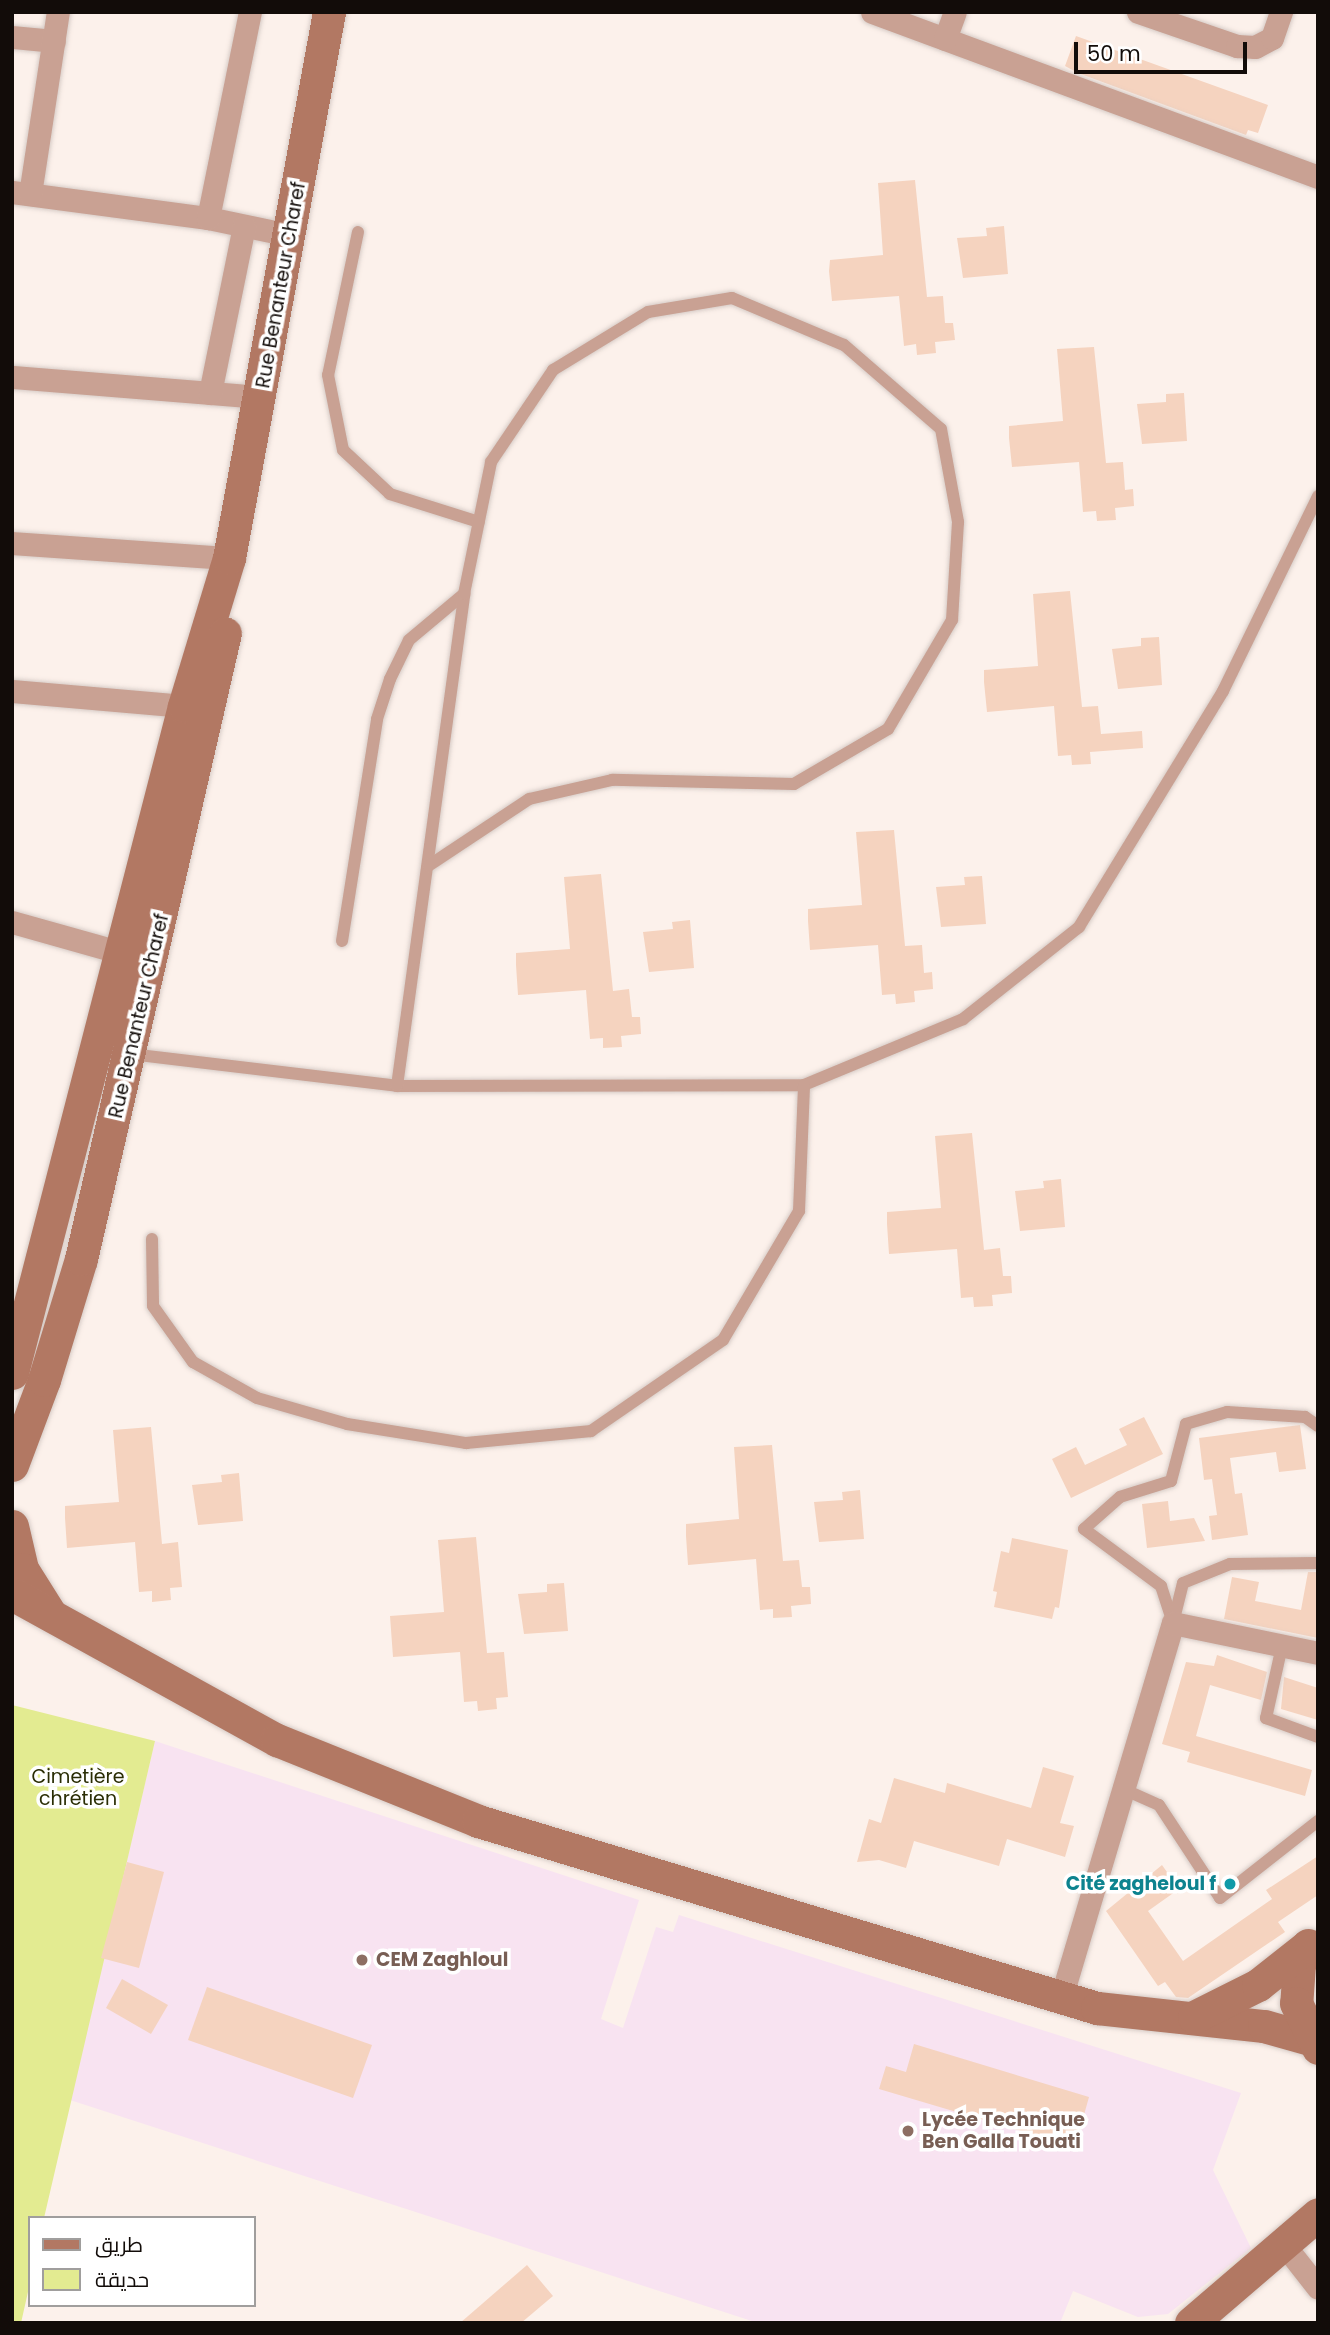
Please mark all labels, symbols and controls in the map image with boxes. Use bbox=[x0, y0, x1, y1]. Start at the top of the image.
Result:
scale bar bbox=[1078, 28, 1251, 72]
text: 50 m bbox=[1087, 39, 1141, 68]
street label: Rue Benanteur Charef bbox=[252, 180, 310, 390]
street label: Rue Benanteur Charef bbox=[104, 912, 174, 1120]
park label: Cimetière chrétien bbox=[32, 1766, 124, 1810]
place label: Cité zagheloul f bbox=[1066, 1873, 1216, 1895]
marker: Cité zagheloul f bbox=[1222, 1876, 1238, 1892]
place label: CEM Zaghloul bbox=[376, 1949, 508, 1971]
marker: CEM Zaghloul bbox=[354, 1952, 370, 1968]
place label: Lycée Technique Ben Galla Touati bbox=[922, 2109, 1085, 2153]
marker: Lycée Technique Ben Galla Touati bbox=[900, 2123, 916, 2139]
legend bbox=[28, 2216, 256, 2307]
text: طريق bbox=[95, 2230, 143, 2259]
text: حديقة bbox=[95, 2265, 149, 2294]

